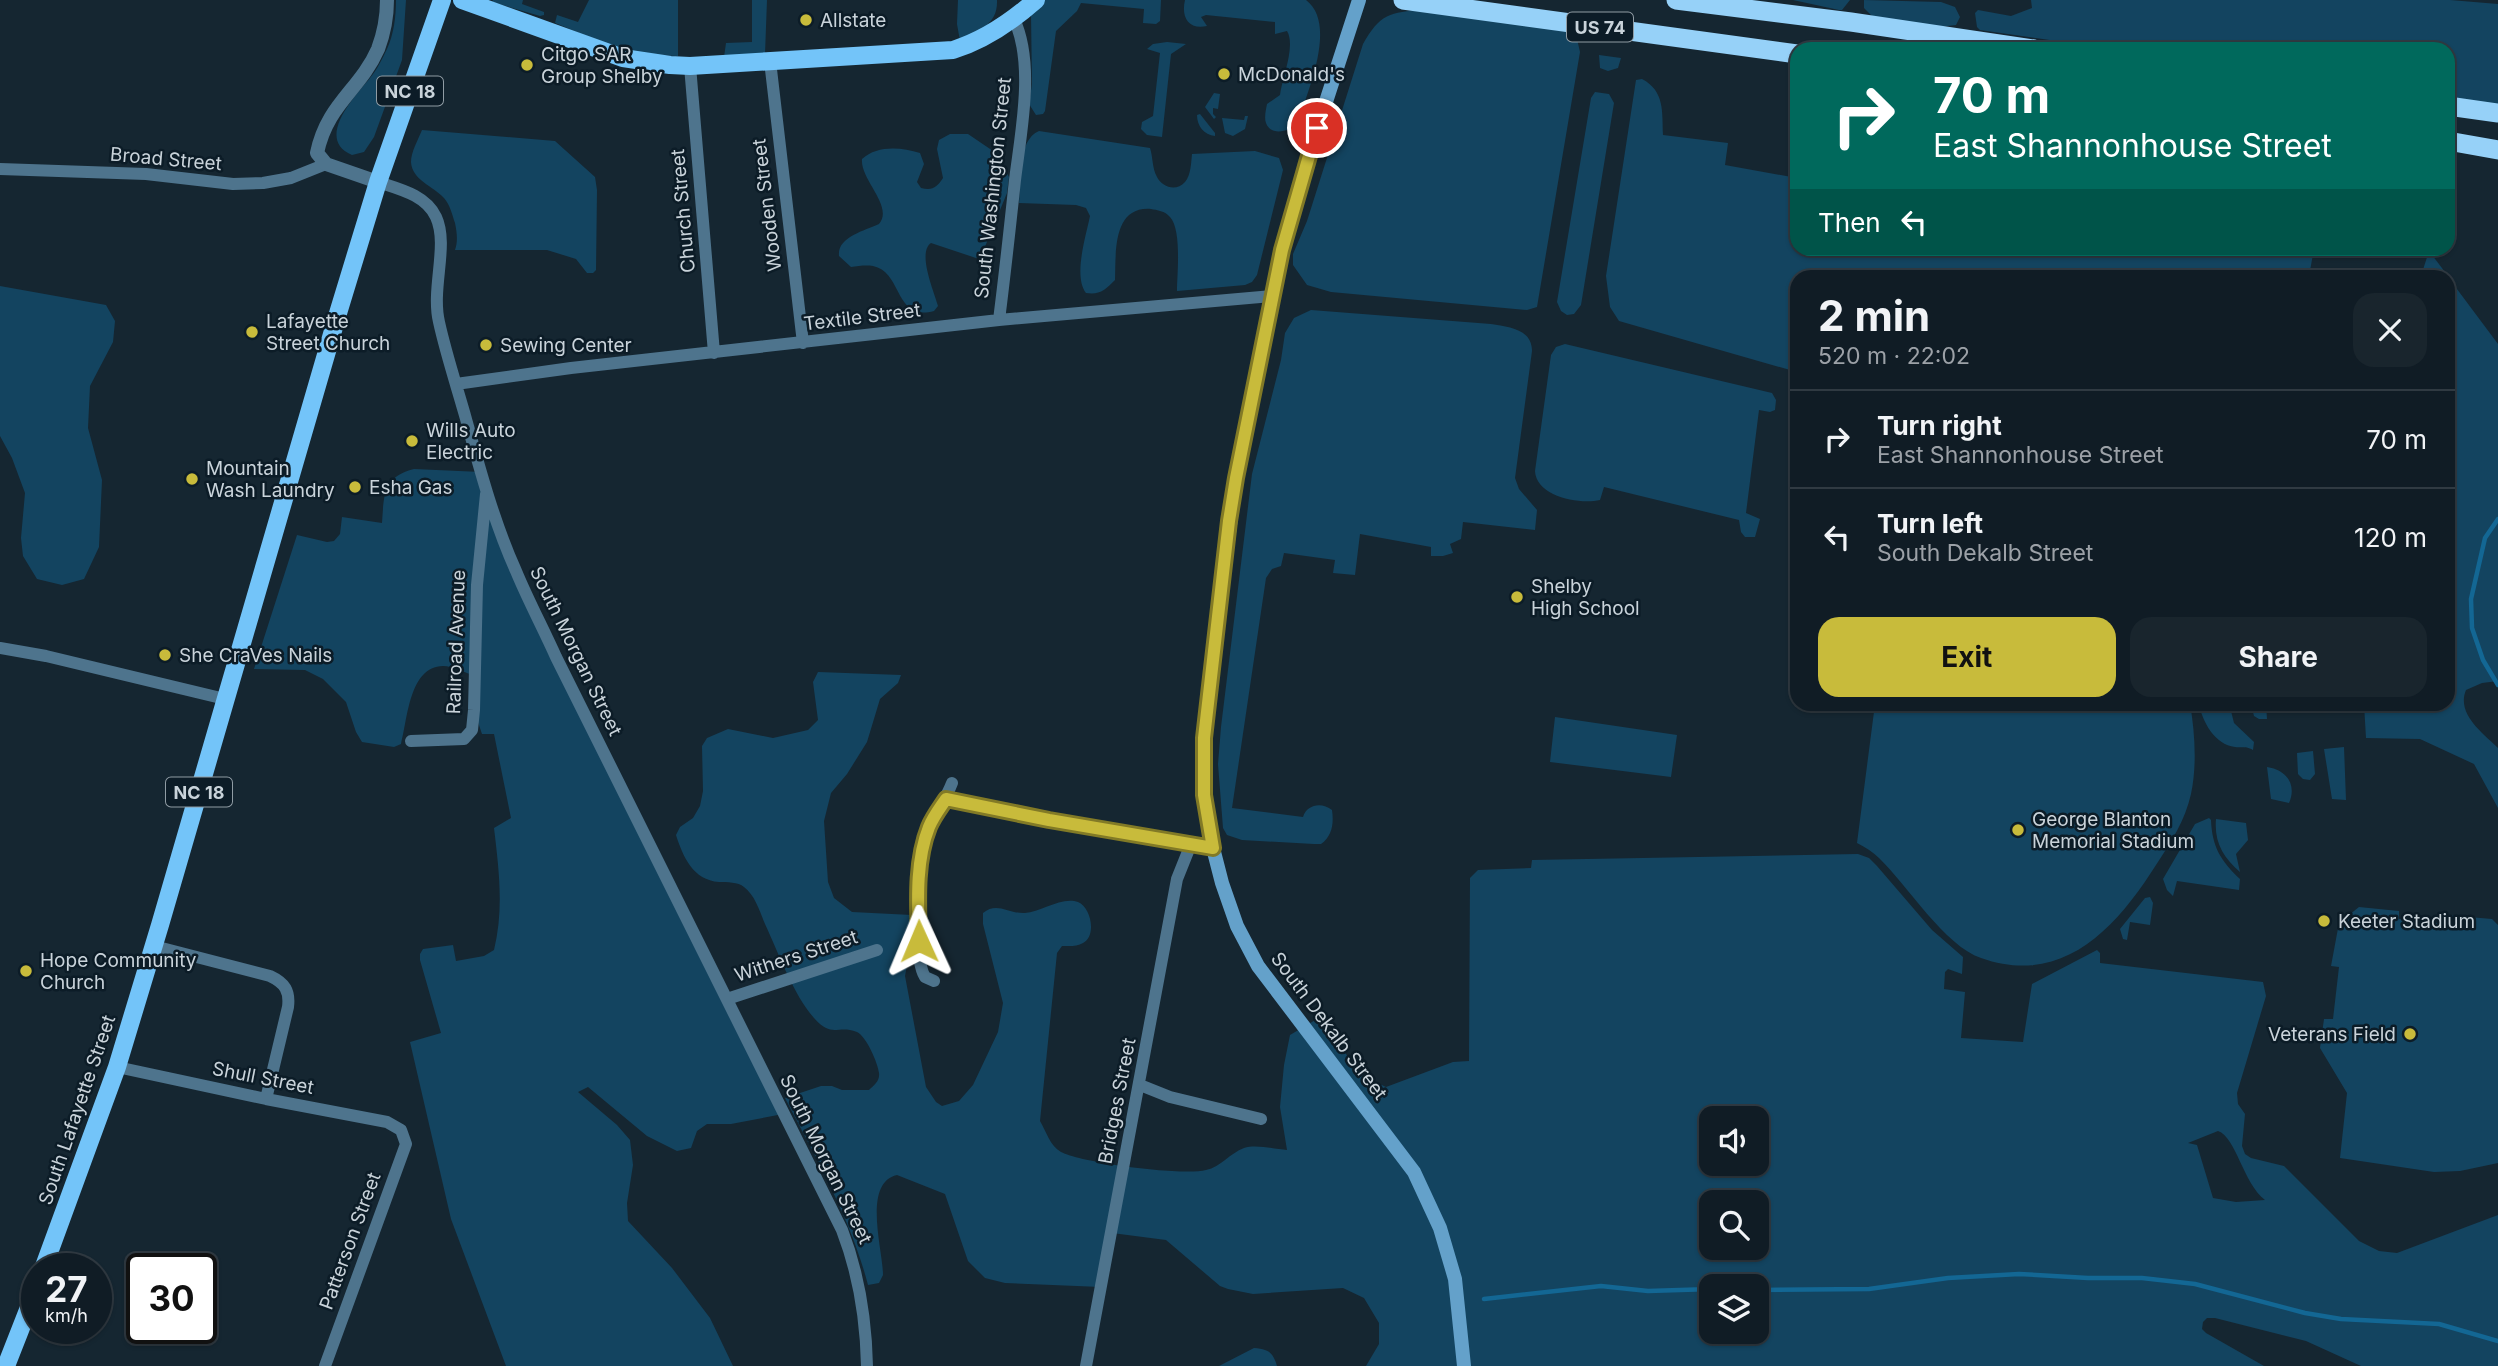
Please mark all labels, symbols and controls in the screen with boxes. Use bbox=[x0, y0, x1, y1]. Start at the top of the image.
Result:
place label: Allstate bbox=[820, 9, 886, 32]
marker: Allstate bbox=[798, 12, 814, 28]
road number: US 74 bbox=[1567, 12, 1633, 42]
place label: Citgo SAR Group Shelby bbox=[541, 43, 663, 88]
marker: Citgo SAR Group Shelby bbox=[519, 57, 535, 73]
place label: McDonald's bbox=[1238, 63, 1345, 86]
marker: McDonald's bbox=[1216, 66, 1232, 82]
text: 70 m bbox=[1933, 66, 2050, 125]
icon: right bbox=[1818, 70, 1909, 161]
road number: NC 18 bbox=[377, 76, 443, 106]
street label: South Washington Street bbox=[970, 76, 1016, 300]
pin bbox=[1287, 98, 1347, 158]
icon: arrive bbox=[1298, 109, 1336, 147]
text: East Shannonhouse Street bbox=[1933, 126, 2332, 165]
street label: Wooden Street bbox=[747, 137, 787, 273]
street label: Broad Street bbox=[109, 143, 223, 175]
street label: Church Street bbox=[666, 148, 700, 274]
icon: left bbox=[1895, 203, 1933, 241]
text: Then bbox=[1818, 207, 1881, 238]
text: 2 min bbox=[1818, 290, 1930, 341]
button: close bbox=[2353, 293, 2427, 367]
street label: Textile Street bbox=[802, 298, 922, 336]
place label: Lafayette Street Church bbox=[266, 310, 390, 355]
marker: Lafayette Street Church bbox=[244, 324, 260, 340]
place label: Sewing Center bbox=[500, 334, 632, 357]
marker: Sewing Center bbox=[478, 337, 494, 353]
text: 520 m · 22:02 bbox=[1818, 342, 1970, 370]
text: Turn right bbox=[1877, 410, 2002, 441]
place label: Wills Auto Electric bbox=[426, 419, 516, 464]
icon: right bbox=[1818, 420, 1856, 458]
text: 70 m bbox=[2366, 424, 2427, 455]
marker: Wills Auto Electric bbox=[404, 433, 420, 449]
text: East Shannonhouse Street bbox=[1877, 441, 2164, 469]
place label: Mountain Wash Laundry bbox=[206, 457, 335, 502]
marker: Mountain Wash Laundry bbox=[184, 471, 200, 487]
place label: Esha Gas bbox=[369, 476, 453, 499]
marker: Esha Gas bbox=[347, 479, 363, 495]
text: Turn left bbox=[1877, 508, 1983, 539]
icon: left bbox=[1818, 518, 1856, 556]
text: 120 m bbox=[2354, 522, 2427, 553]
text: South Dekalb Street bbox=[1877, 539, 2093, 567]
street label: South Morgan Street bbox=[525, 563, 627, 739]
street label: Railroad Avenue bbox=[442, 569, 470, 715]
place label: Shelby High School bbox=[1531, 575, 1640, 620]
marker: Shelby High School bbox=[1509, 589, 1525, 605]
button: Exit bbox=[1818, 617, 2116, 697]
button: Share bbox=[2130, 617, 2427, 697]
place label: She CraVes Nails bbox=[179, 644, 332, 667]
marker: She CraVes Nails bbox=[157, 647, 173, 663]
road number: NC 18 bbox=[166, 778, 232, 806]
place label: George Blanton Memorial Stadium bbox=[2032, 808, 2194, 853]
marker: George Blanton Memorial Stadium bbox=[2010, 822, 2026, 838]
position arrow bbox=[882, 904, 956, 978]
place label: Keeter Stadium bbox=[2338, 910, 2475, 933]
marker: Keeter Stadium bbox=[2316, 913, 2332, 929]
street label: Withers Street bbox=[732, 925, 860, 987]
street label: South Dekalb Street bbox=[1266, 948, 1392, 1104]
place label: Hope Community Church bbox=[40, 949, 197, 994]
marker: Hope Community Church bbox=[18, 963, 34, 979]
street label: South Lafayette Street bbox=[34, 1012, 120, 1208]
place label: Veterans Field bbox=[2268, 1023, 2396, 1046]
marker: Veterans Field bbox=[2402, 1026, 2418, 1042]
street label: Bridges Street bbox=[1094, 1036, 1140, 1166]
street label: Shull Street bbox=[210, 1057, 316, 1099]
street label: South Morgan Street bbox=[775, 1071, 877, 1247]
map controls bbox=[1699, 1106, 1769, 1344]
button: sound bbox=[1699, 1106, 1769, 1176]
street label: Patterson Street bbox=[314, 1169, 386, 1313]
button: search bbox=[1699, 1190, 1769, 1260]
speed limit sign: 30 bbox=[126, 1253, 217, 1344]
text: 27 bbox=[45, 1268, 88, 1310]
button: layers bbox=[1699, 1274, 1769, 1344]
text: km/h bbox=[45, 1305, 88, 1326]

